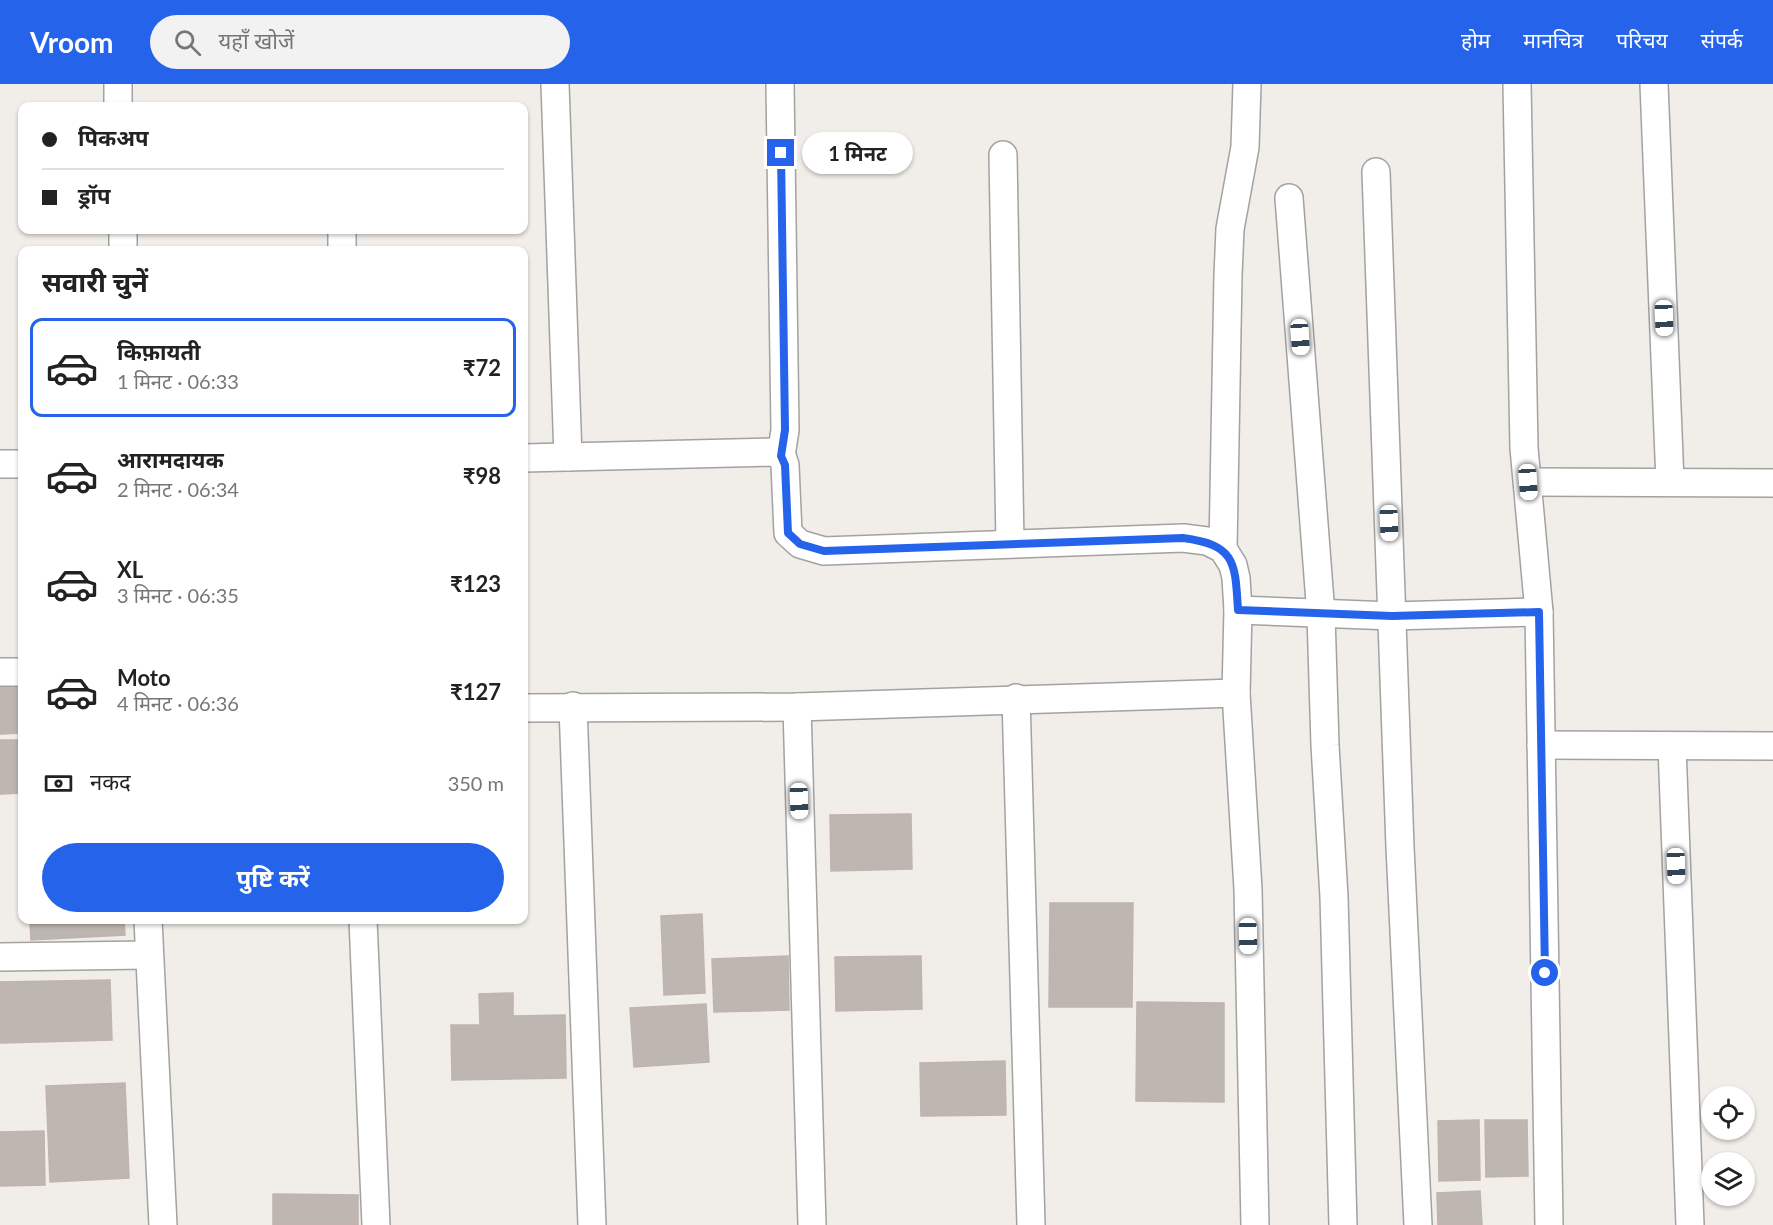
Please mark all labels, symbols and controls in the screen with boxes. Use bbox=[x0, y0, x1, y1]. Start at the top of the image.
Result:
search box bbox=[150, 15, 570, 69]
text: Vroom bbox=[30, 25, 114, 59]
icon: search bbox=[171, 26, 204, 59]
text: यहाँ खोजें bbox=[219, 27, 294, 54]
text: होम bbox=[1461, 27, 1490, 52]
text: मानचित्र bbox=[1523, 27, 1583, 52]
text: परिचय bbox=[1616, 27, 1668, 52]
text: संपर्क bbox=[1701, 27, 1743, 52]
text: पिकअप bbox=[78, 124, 149, 151]
callout: 1 मिनट bbox=[802, 132, 913, 174]
route end bbox=[767, 139, 794, 166]
text: 1 मिनट bbox=[828, 141, 887, 165]
text: ड्रॉप bbox=[78, 182, 111, 209]
text: सवारी चुनें bbox=[42, 265, 148, 298]
car bbox=[1654, 300, 1674, 336]
car bbox=[1290, 318, 1310, 356]
text: किफ़ायती bbox=[117, 338, 201, 365]
icon: car bbox=[45, 341, 99, 395]
text: ₹72 bbox=[463, 354, 501, 381]
text: 1 मिनट · 06:33 bbox=[117, 369, 239, 393]
text: आरामदायक bbox=[117, 446, 224, 473]
icon: car bbox=[45, 449, 99, 503]
text: ₹98 bbox=[463, 462, 501, 489]
car bbox=[1518, 463, 1538, 501]
text: 2 मिनट · 06:34 bbox=[117, 477, 239, 501]
car bbox=[1379, 505, 1399, 541]
text: XL bbox=[117, 556, 143, 583]
icon: car bbox=[45, 557, 99, 611]
text: ₹123 bbox=[450, 570, 501, 597]
text: 3 मिनट · 06:35 bbox=[117, 583, 239, 607]
text: Moto bbox=[117, 664, 171, 691]
icon: car bbox=[45, 665, 99, 719]
text: ₹127 bbox=[450, 678, 501, 705]
text: 4 मिनट · 06:36 bbox=[117, 691, 239, 715]
icon: cash bbox=[42, 767, 75, 800]
text: नकद bbox=[90, 768, 131, 795]
text: 350 m bbox=[448, 771, 504, 795]
car bbox=[789, 783, 809, 819]
button: पुष्टि करें bbox=[42, 843, 504, 912]
car bbox=[1666, 848, 1686, 884]
car bbox=[1239, 918, 1257, 954]
route start bbox=[1531, 959, 1558, 986]
map controls bbox=[1701, 1086, 1755, 1206]
button: locate bbox=[1701, 1086, 1755, 1140]
button: layers bbox=[1701, 1152, 1755, 1206]

